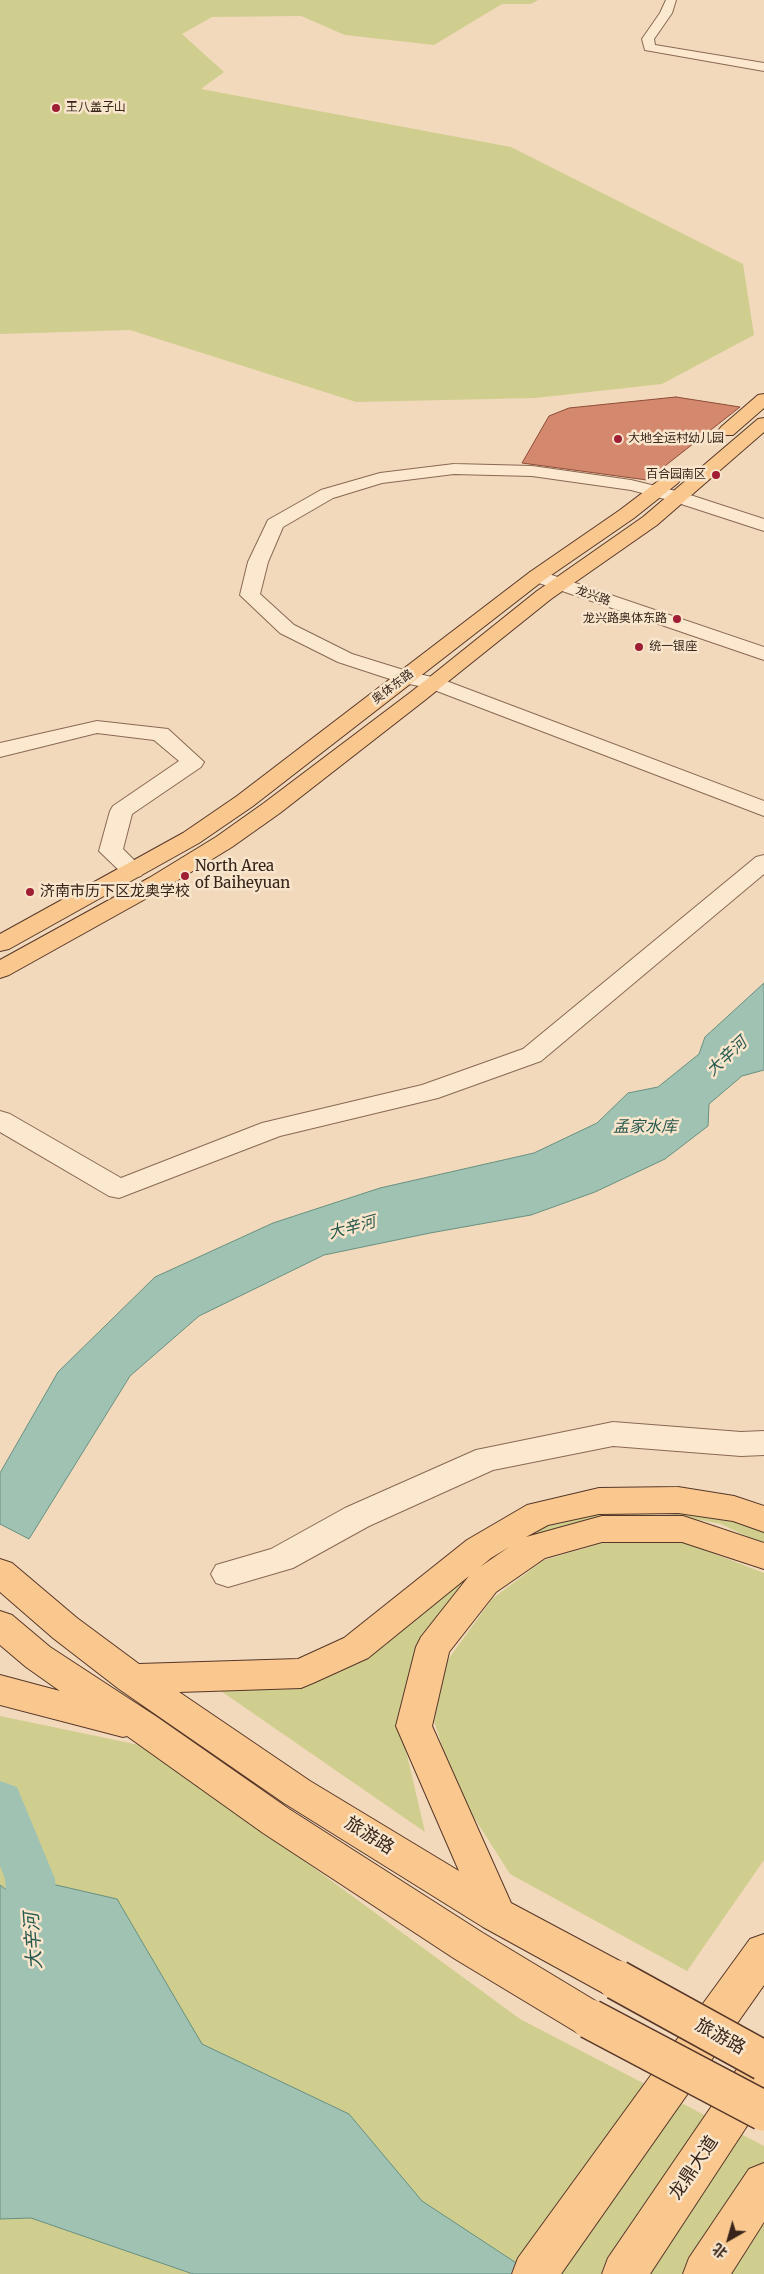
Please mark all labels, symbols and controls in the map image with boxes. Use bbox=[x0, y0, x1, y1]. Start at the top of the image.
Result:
place label: 王八盖子山 bbox=[66, 101, 126, 115]
marker: 王八盖子山 bbox=[50, 102, 62, 114]
place label: 大地全运村幼儿园 bbox=[628, 432, 724, 446]
marker: 大地全运村幼儿园 bbox=[612, 433, 624, 445]
place label: 百合园南区 bbox=[646, 468, 706, 482]
marker: 百合园南区 bbox=[710, 469, 722, 481]
street label: 龙兴路 bbox=[574, 583, 612, 609]
place label: 龙兴路奥体东路 bbox=[583, 612, 667, 626]
marker: 龙兴路奥体东路 bbox=[671, 613, 683, 625]
place label: 统一银座 bbox=[649, 640, 697, 654]
marker: 统一银座 bbox=[633, 641, 645, 653]
street label: 奥体东路 bbox=[369, 667, 417, 707]
place label: North Area of Baiheyuan bbox=[195, 858, 290, 893]
marker: North Area of Baiheyuan bbox=[179, 870, 191, 882]
place label: 济南市历下区龙奥学校 bbox=[40, 883, 190, 901]
marker: 济南市历下区龙奥学校 bbox=[24, 886, 36, 898]
water label: 大辛河 bbox=[703, 1034, 751, 1080]
water label: 孟家水库 bbox=[613, 1117, 677, 1137]
water label: 大辛河 bbox=[326, 1213, 378, 1243]
street label: 旅游路 bbox=[340, 1813, 398, 1859]
water label: 大辛河 bbox=[21, 1912, 47, 1970]
street label: 旅游路 bbox=[691, 2014, 749, 2060]
street label: 龙鼎大道 bbox=[665, 2132, 723, 2204]
north arrow bbox=[704, 2214, 754, 2264]
text: 北 bbox=[709, 2239, 731, 2262]

